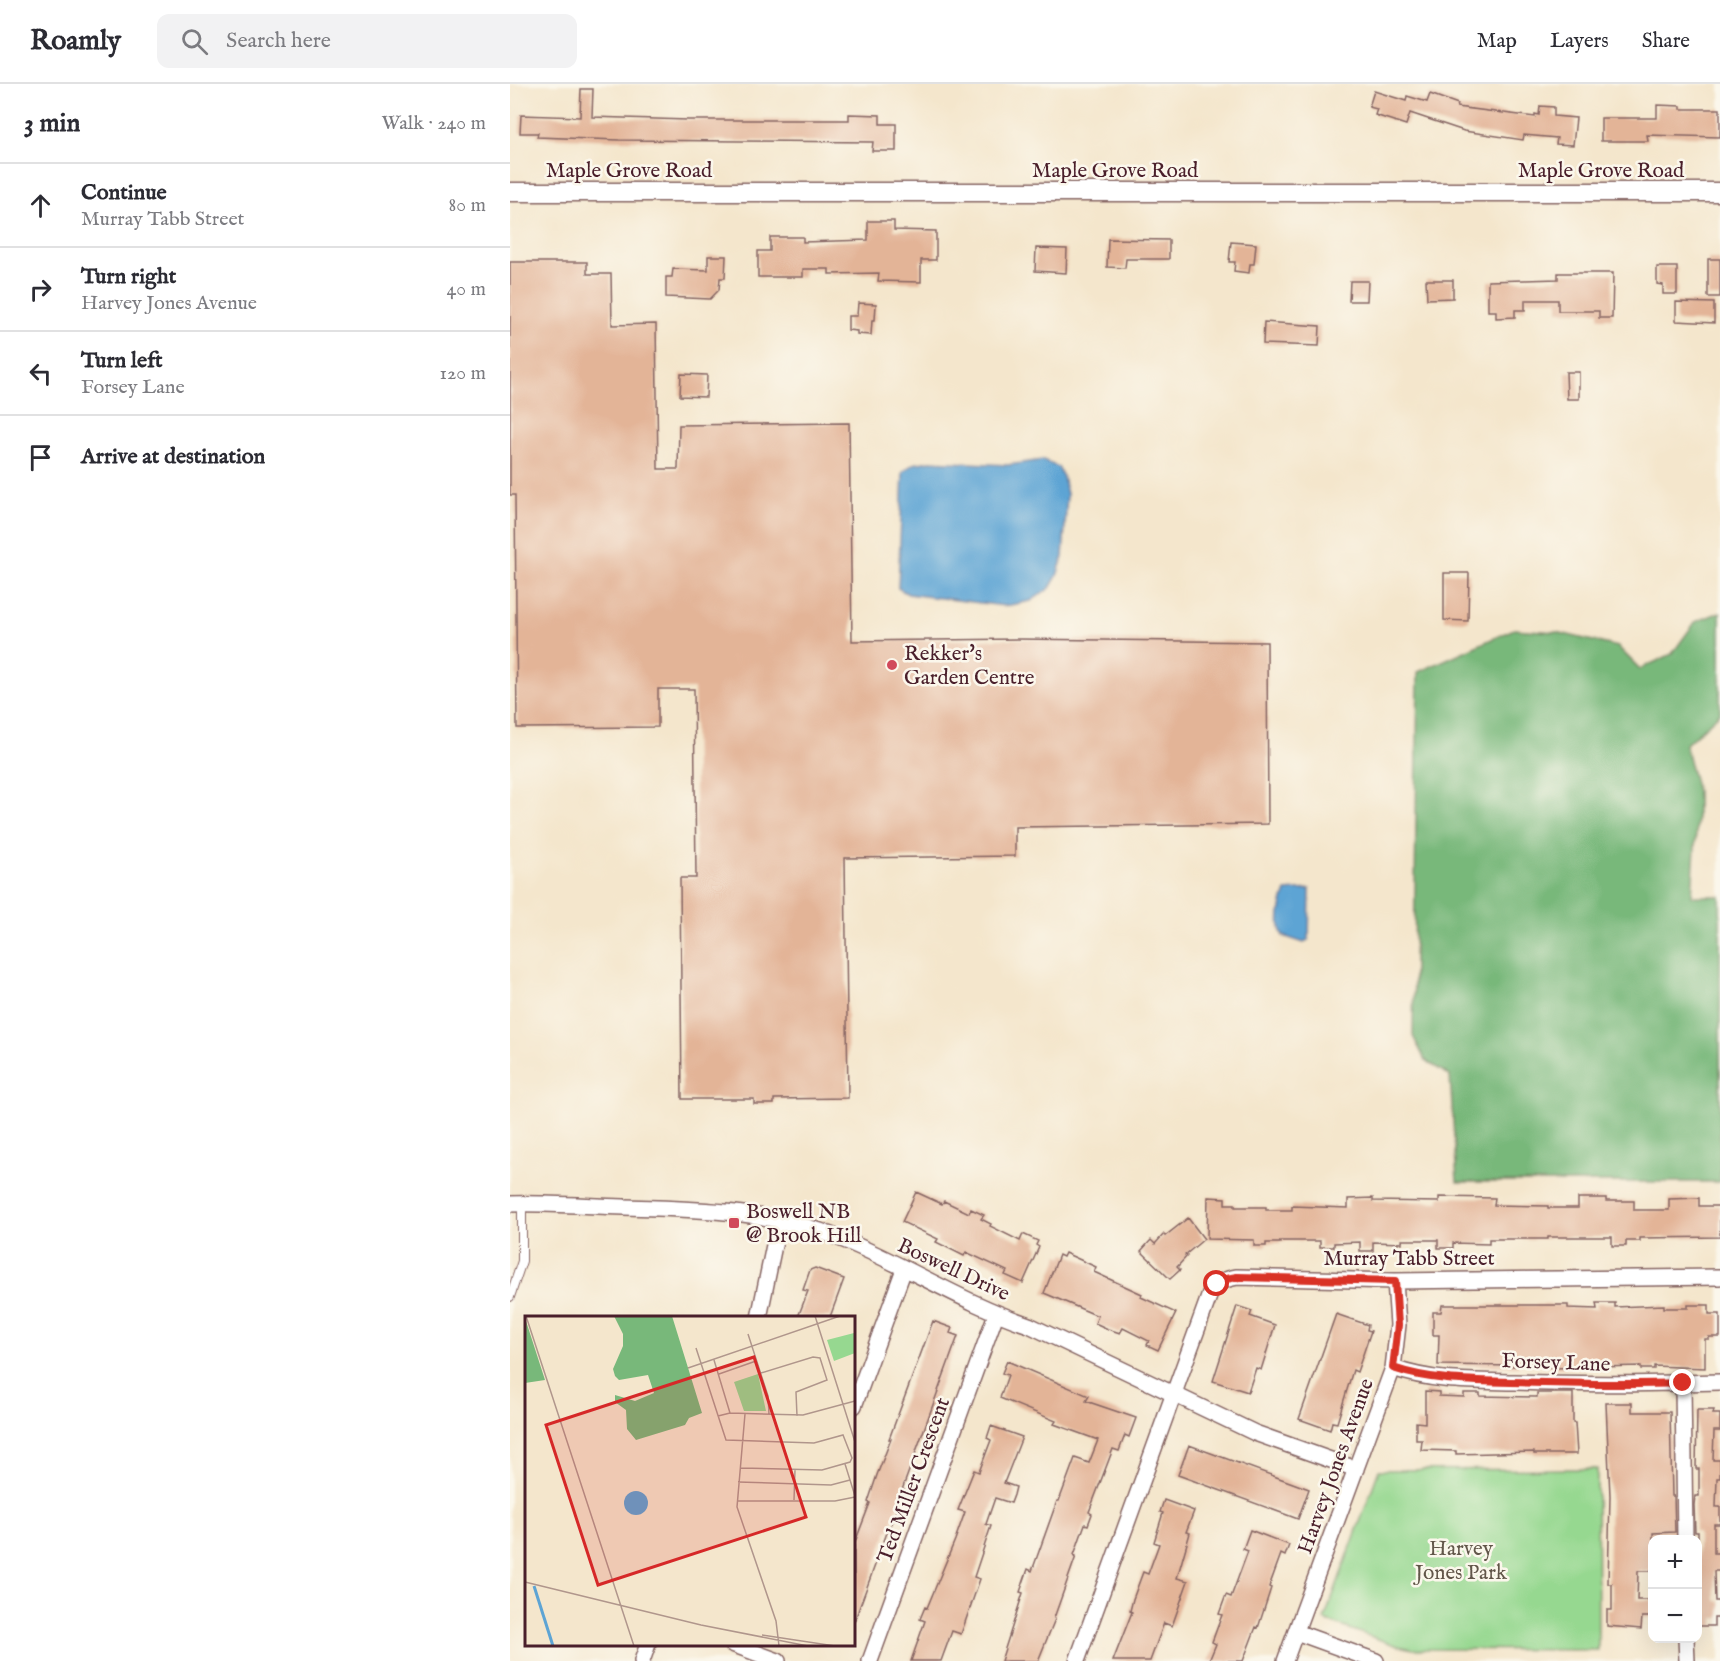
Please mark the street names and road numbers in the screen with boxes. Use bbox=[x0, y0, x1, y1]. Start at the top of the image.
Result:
street label: Maple Grove Road bbox=[546, 158, 713, 185]
street label: Maple Grove Road bbox=[1032, 158, 1199, 185]
street label: Maple Grove Road bbox=[1518, 158, 1685, 185]
street label: Boswell Drive bbox=[893, 1233, 1014, 1308]
street label: Murray Tabb Street bbox=[1323, 1246, 1495, 1273]
street label: Forsey Lane bbox=[1501, 1348, 1611, 1379]
street label: Harvey Jones Avenue bbox=[1292, 1375, 1381, 1558]
street label: Ted Miller Crescent bbox=[872, 1394, 957, 1567]

